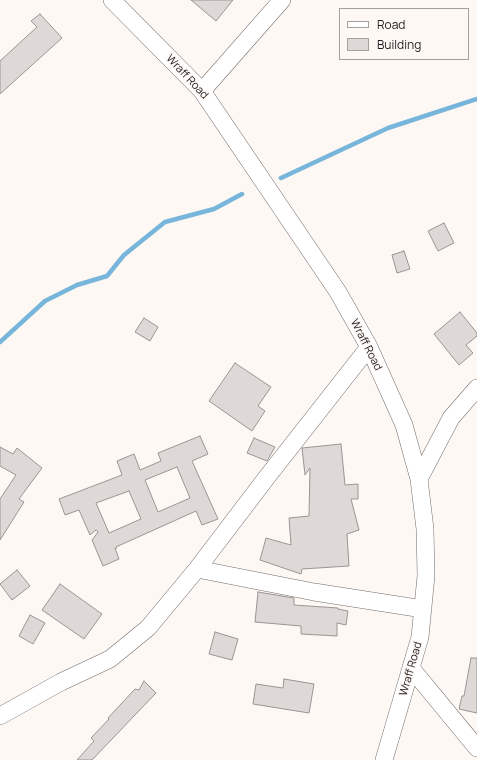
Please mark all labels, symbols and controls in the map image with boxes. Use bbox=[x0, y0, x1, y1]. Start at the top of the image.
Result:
legend bbox=[339, 8, 469, 60]
text: Road bbox=[377, 16, 405, 33]
text: Building bbox=[377, 36, 421, 53]
street label: Wraff Road bbox=[163, 52, 211, 102]
street label: Wraff Road bbox=[347, 317, 385, 373]
street label: Wraff Road bbox=[397, 640, 425, 698]

